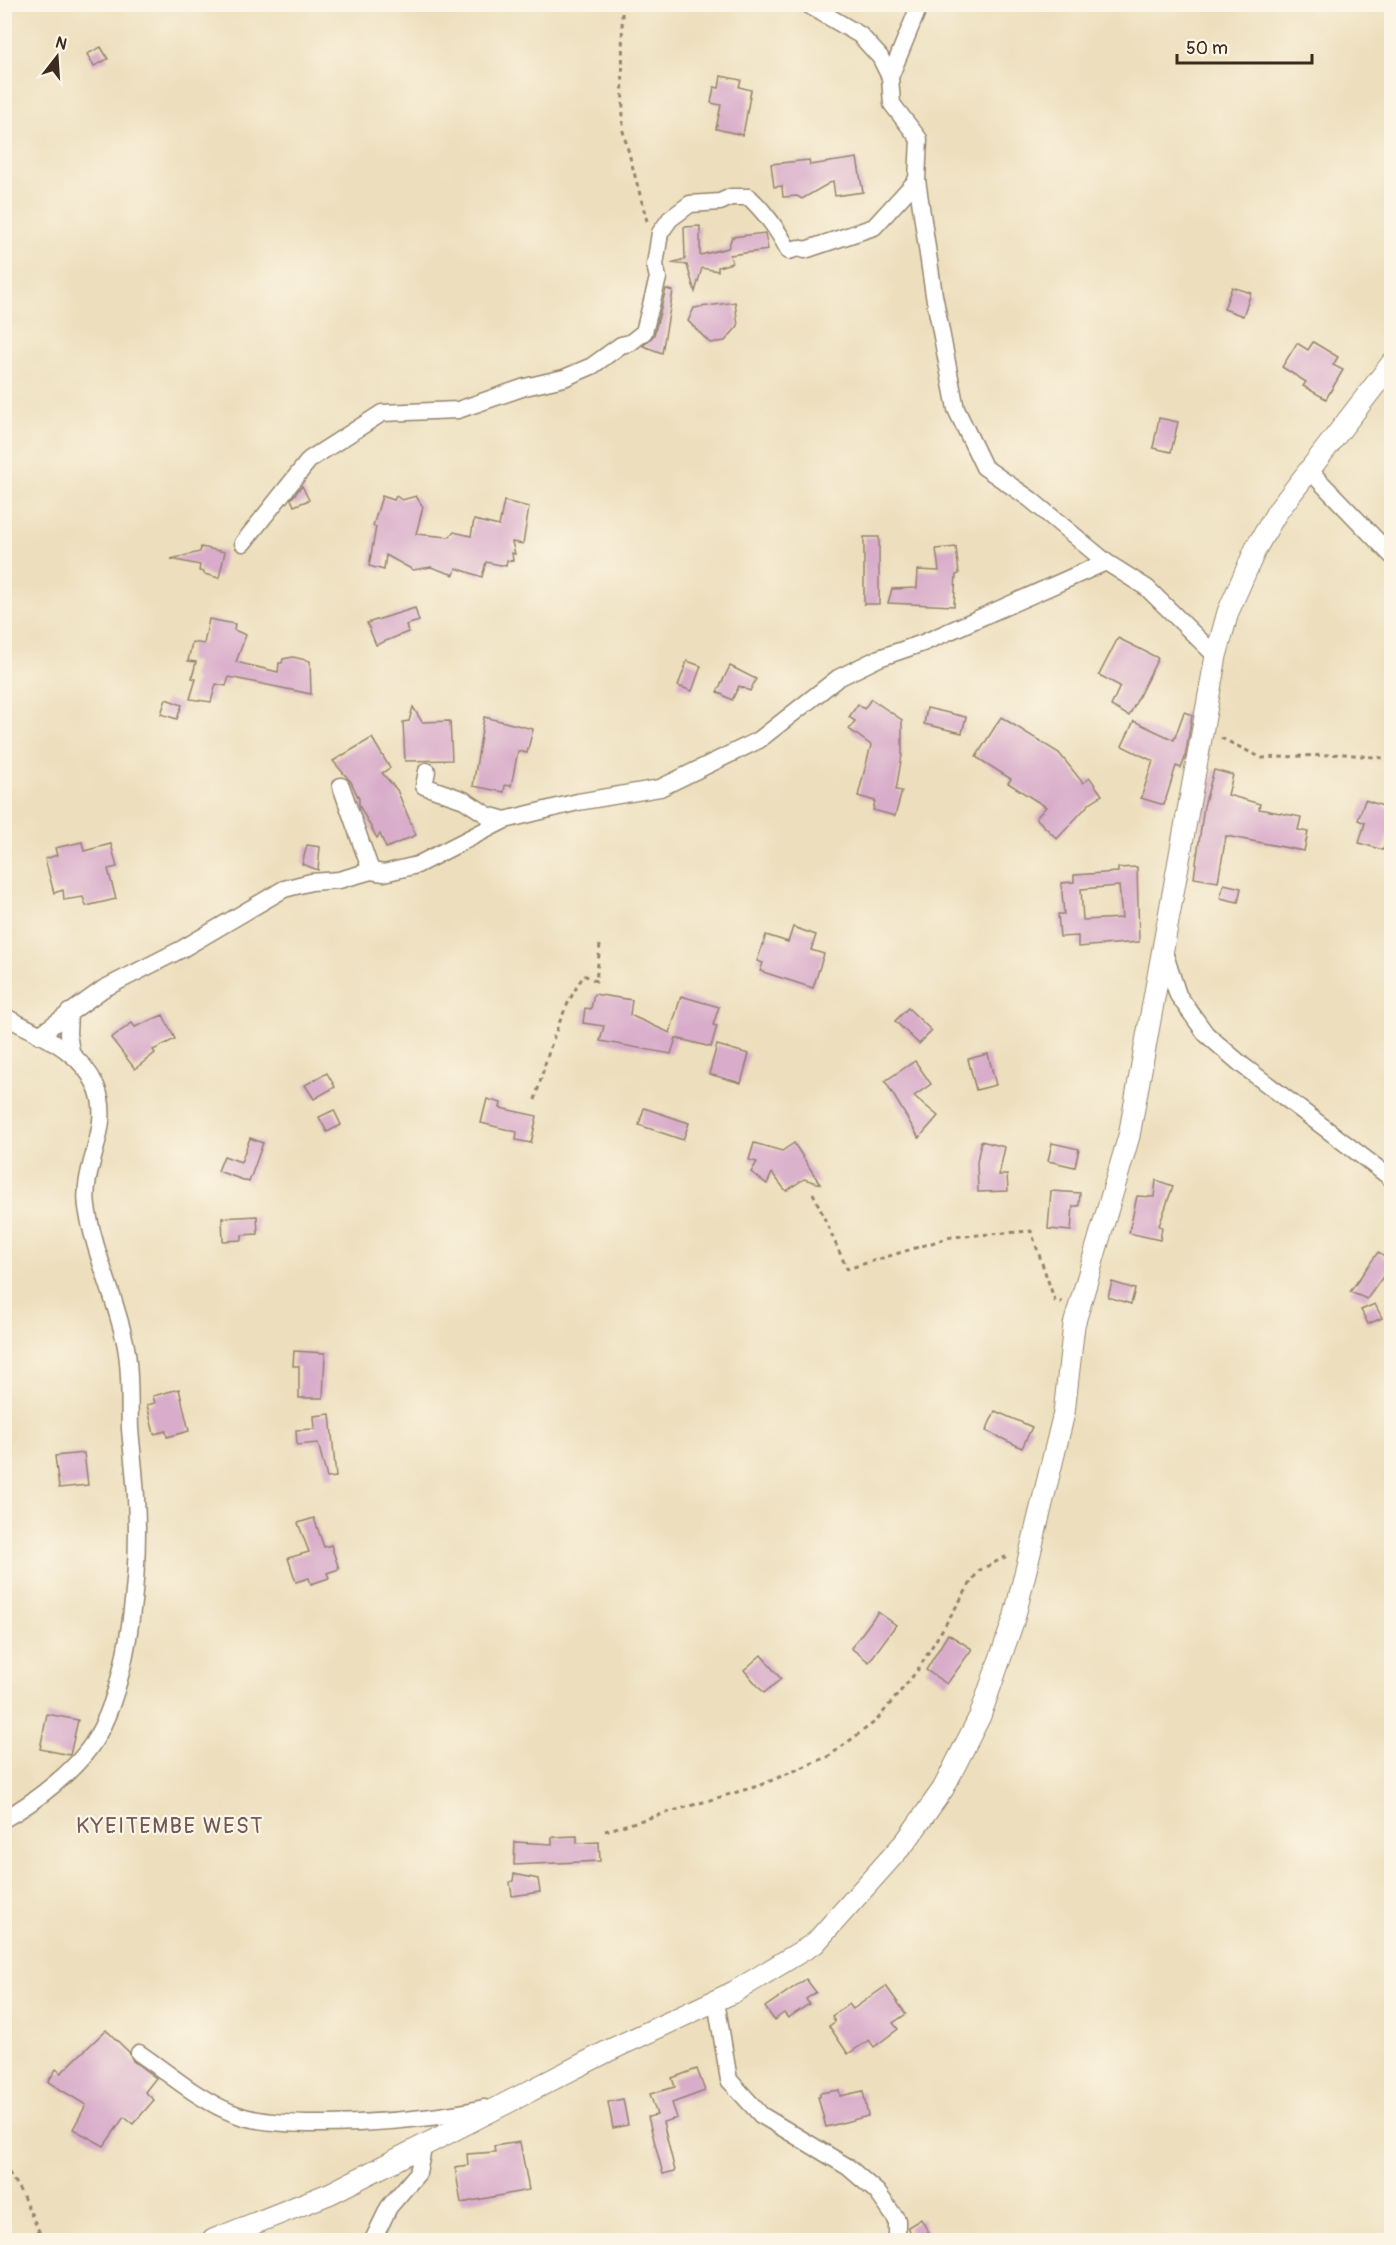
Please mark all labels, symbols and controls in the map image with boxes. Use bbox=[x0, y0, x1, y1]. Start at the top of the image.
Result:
north arrow bbox=[27, 27, 87, 87]
scale bar bbox=[1177, 27, 1312, 65]
text: N bbox=[53, 32, 69, 55]
text: 50 m bbox=[1186, 37, 1228, 60]
district label: KYEITEMBE WEST bbox=[76, 1812, 264, 1840]

